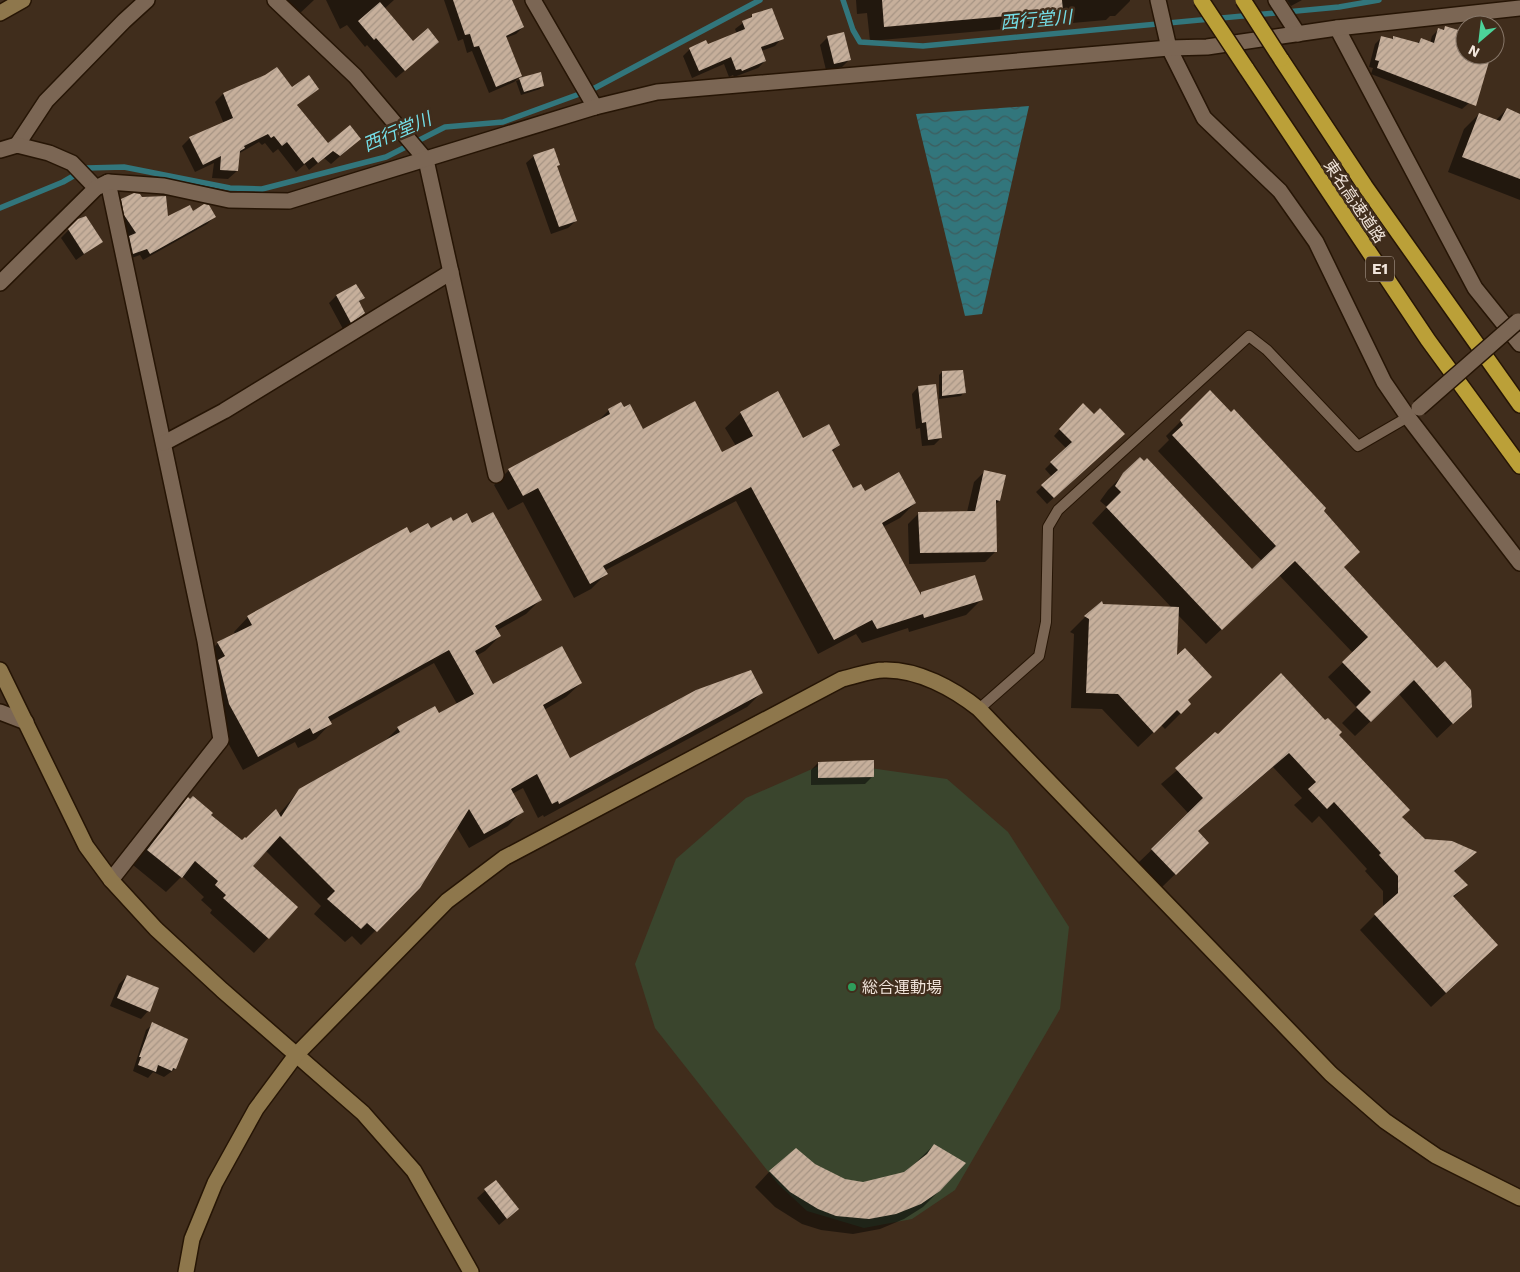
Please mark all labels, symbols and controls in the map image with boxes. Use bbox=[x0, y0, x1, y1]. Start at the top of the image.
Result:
water label: 西行堂川 bbox=[999, 6, 1075, 33]
north arrow bbox=[1455, 15, 1505, 65]
text: N bbox=[1466, 42, 1482, 61]
water label: 西行堂川 bbox=[360, 107, 436, 155]
street label: 東名高速道路 bbox=[1320, 156, 1389, 246]
road number: E1 bbox=[1366, 256, 1394, 282]
place label: 総合運動場 bbox=[862, 978, 942, 997]
marker: 総合運動場 bbox=[846, 981, 858, 993]

